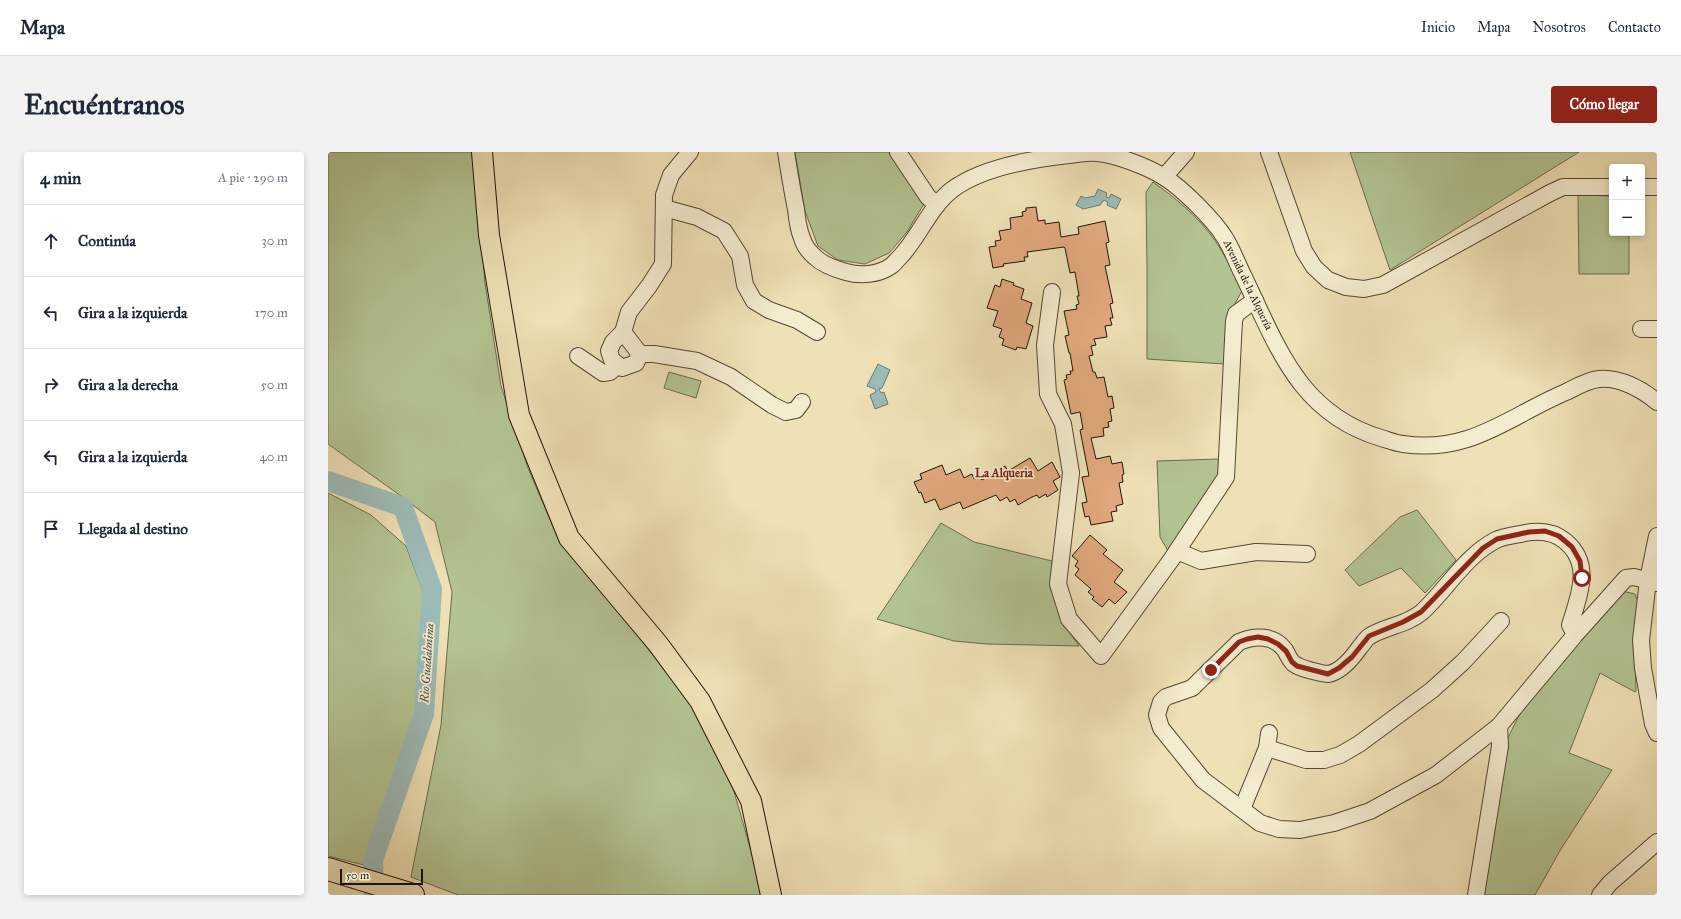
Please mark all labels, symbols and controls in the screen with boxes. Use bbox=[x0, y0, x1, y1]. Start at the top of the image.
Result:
text: Mapa bbox=[20, 16, 65, 39]
text: Inicio bbox=[1421, 19, 1455, 36]
text: Mapa bbox=[1477, 19, 1510, 36]
text: Nosotros bbox=[1532, 19, 1586, 36]
text: Contacto bbox=[1608, 19, 1661, 36]
button: Cómo llegar bbox=[1551, 86, 1657, 123]
text: Encuéntranos bbox=[24, 87, 185, 122]
map controls bbox=[1609, 164, 1645, 236]
button: + bbox=[1609, 164, 1645, 200]
text: 4 min bbox=[40, 168, 81, 189]
text: A pie · 290 m bbox=[218, 170, 288, 186]
button: − bbox=[1609, 200, 1645, 236]
icon: ahead bbox=[40, 230, 62, 252]
text: Continúa bbox=[78, 232, 136, 250]
text: 30 m bbox=[262, 233, 288, 249]
street label: Avenida de la Alquería bbox=[1219, 237, 1276, 333]
icon: left bbox=[40, 302, 62, 324]
text: Gira a la izquierda bbox=[78, 304, 187, 322]
text: 170 m bbox=[255, 305, 288, 321]
icon: right bbox=[40, 374, 62, 396]
text: Gira a la derecha bbox=[78, 376, 178, 394]
text: 50 m bbox=[261, 377, 288, 393]
icon: left bbox=[40, 446, 62, 468]
text: Gira a la izquierda bbox=[78, 448, 187, 466]
text: 40 m bbox=[259, 449, 288, 465]
district label: La Alqueria bbox=[975, 466, 1034, 481]
icon: arrive bbox=[40, 518, 62, 540]
text: Llegada al destino bbox=[78, 520, 188, 538]
route start bbox=[1573, 569, 1591, 587]
water label: Rio Guadalmina bbox=[417, 623, 437, 704]
route end bbox=[1202, 661, 1220, 679]
scale bar bbox=[340, 867, 423, 886]
text: 50 m bbox=[346, 869, 369, 882]

